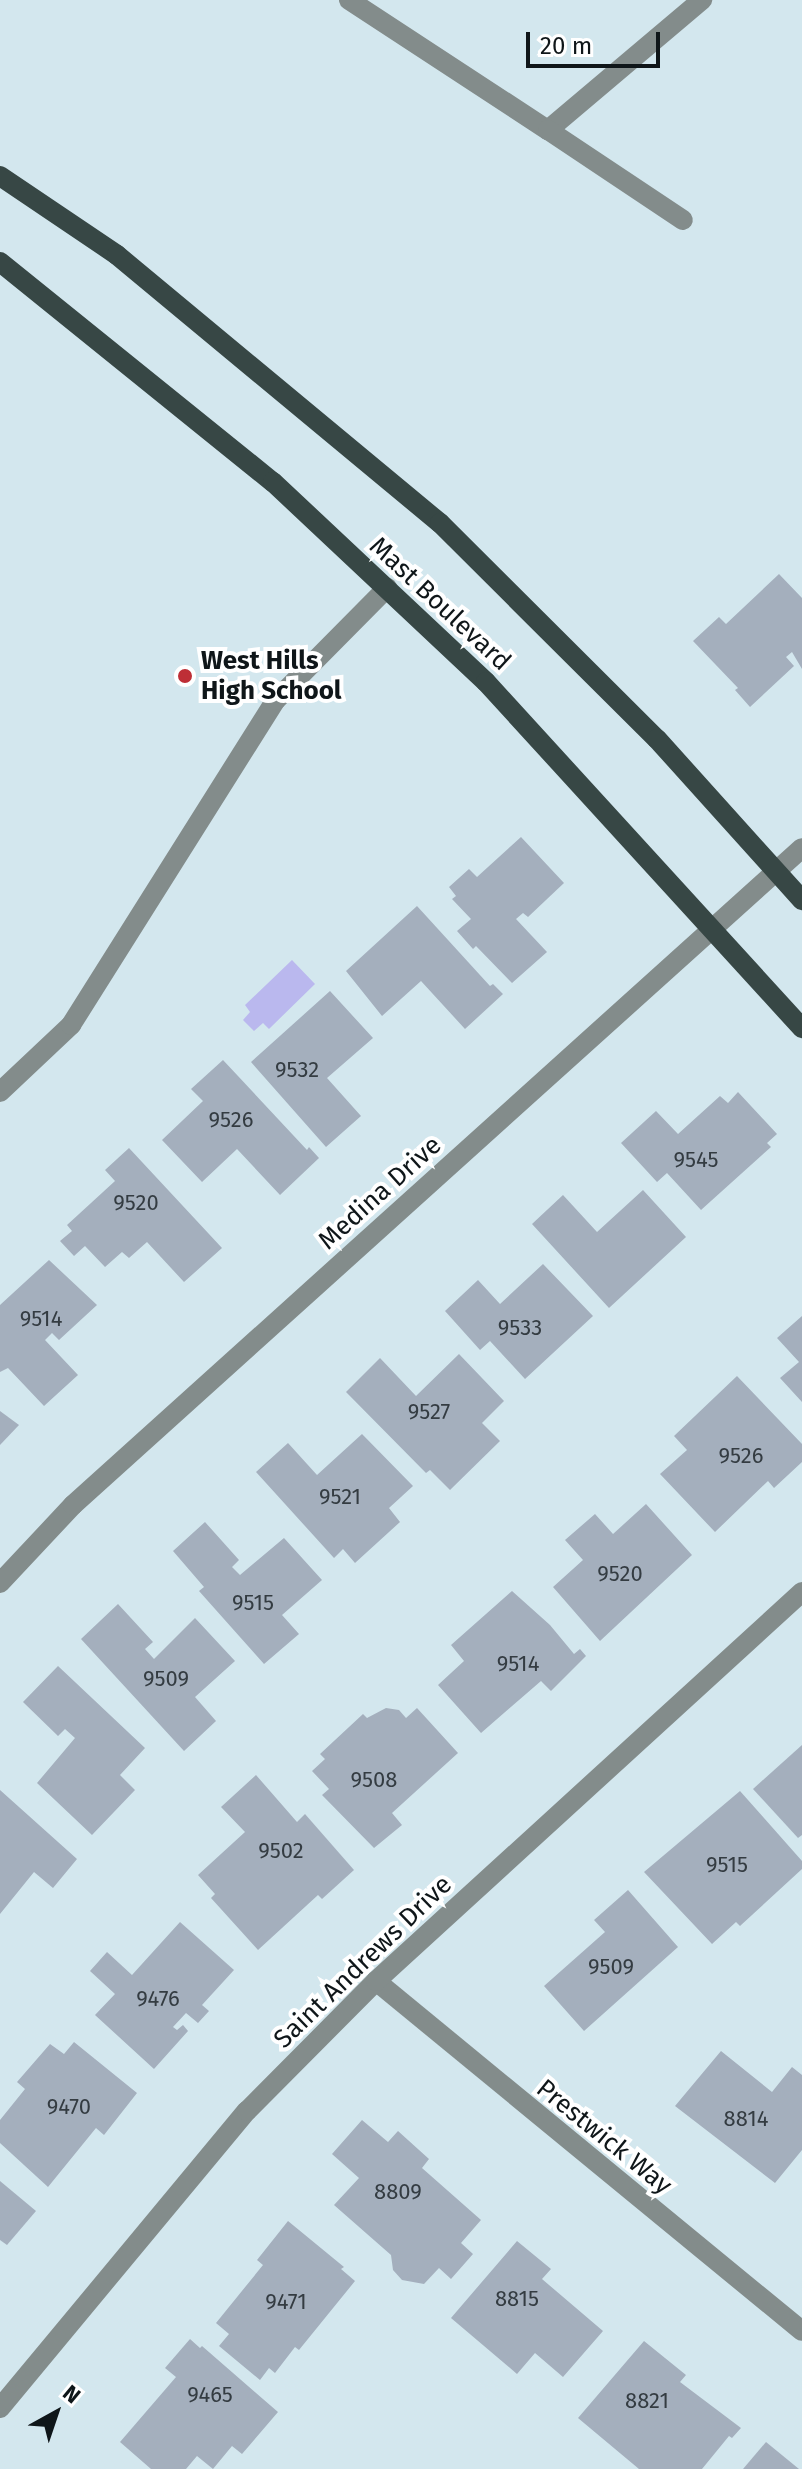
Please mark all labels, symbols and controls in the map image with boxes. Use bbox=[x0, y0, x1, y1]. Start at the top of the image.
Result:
scale bar bbox=[530, 16, 664, 66]
text: 20 m bbox=[540, 32, 592, 60]
street label: Mast Boulevard bbox=[363, 531, 517, 677]
place label: West Hills High School bbox=[201, 645, 342, 706]
marker: West Hills High School bbox=[176, 667, 194, 685]
house number: 9532 bbox=[275, 1057, 319, 1083]
house number: 9526 bbox=[209, 1107, 253, 1133]
street label: Medina Drive bbox=[312, 1130, 448, 1256]
house number: 9545 bbox=[673, 1147, 719, 1173]
house number: 9520 bbox=[113, 1190, 159, 1216]
house number: 9514 bbox=[20, 1306, 62, 1332]
house number: 9533 bbox=[498, 1315, 542, 1341]
house number: 9527 bbox=[408, 1399, 450, 1425]
house number: 9526 bbox=[719, 1443, 763, 1469]
house number: 9521 bbox=[319, 1484, 361, 1510]
house number: 9520 bbox=[597, 1561, 643, 1587]
house number: 9515 bbox=[232, 1590, 274, 1616]
house number: 9514 bbox=[497, 1651, 539, 1677]
house number: 9509 bbox=[143, 1666, 189, 1692]
house number: 9508 bbox=[351, 1767, 397, 1793]
house number: 9502 bbox=[258, 1838, 304, 1864]
house number: 9515 bbox=[706, 1852, 748, 1878]
street label: Saint Andrews Drive bbox=[268, 1869, 458, 2055]
house number: 9509 bbox=[588, 1954, 634, 1980]
house number: 9476 bbox=[136, 1986, 180, 2012]
street label: Prestwick Way bbox=[530, 2073, 678, 2201]
house number: 9470 bbox=[47, 2094, 91, 2120]
house number: 8814 bbox=[724, 2106, 768, 2132]
house number: 8809 bbox=[374, 2179, 422, 2205]
house number: 8815 bbox=[495, 2286, 539, 2312]
house number: 9471 bbox=[265, 2289, 307, 2315]
north arrow bbox=[16, 2373, 96, 2453]
text: N bbox=[57, 2379, 86, 2409]
house number: 9465 bbox=[187, 2382, 233, 2408]
house number: 8821 bbox=[625, 2388, 669, 2414]

